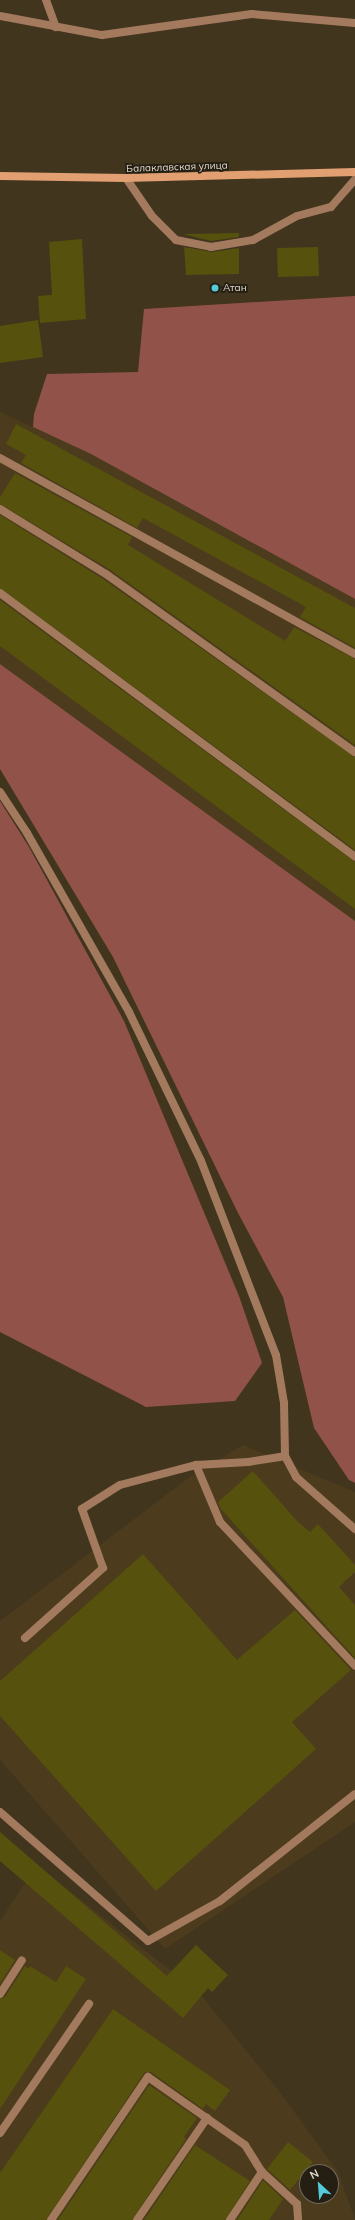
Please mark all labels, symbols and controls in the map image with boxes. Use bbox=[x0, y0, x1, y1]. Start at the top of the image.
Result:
street label: Балаклавская улица bbox=[126, 159, 228, 175]
place label: Атан bbox=[223, 282, 247, 294]
marker: Атан bbox=[210, 283, 220, 293]
north arrow bbox=[299, 2164, 339, 2204]
text: N bbox=[307, 2166, 321, 2182]

